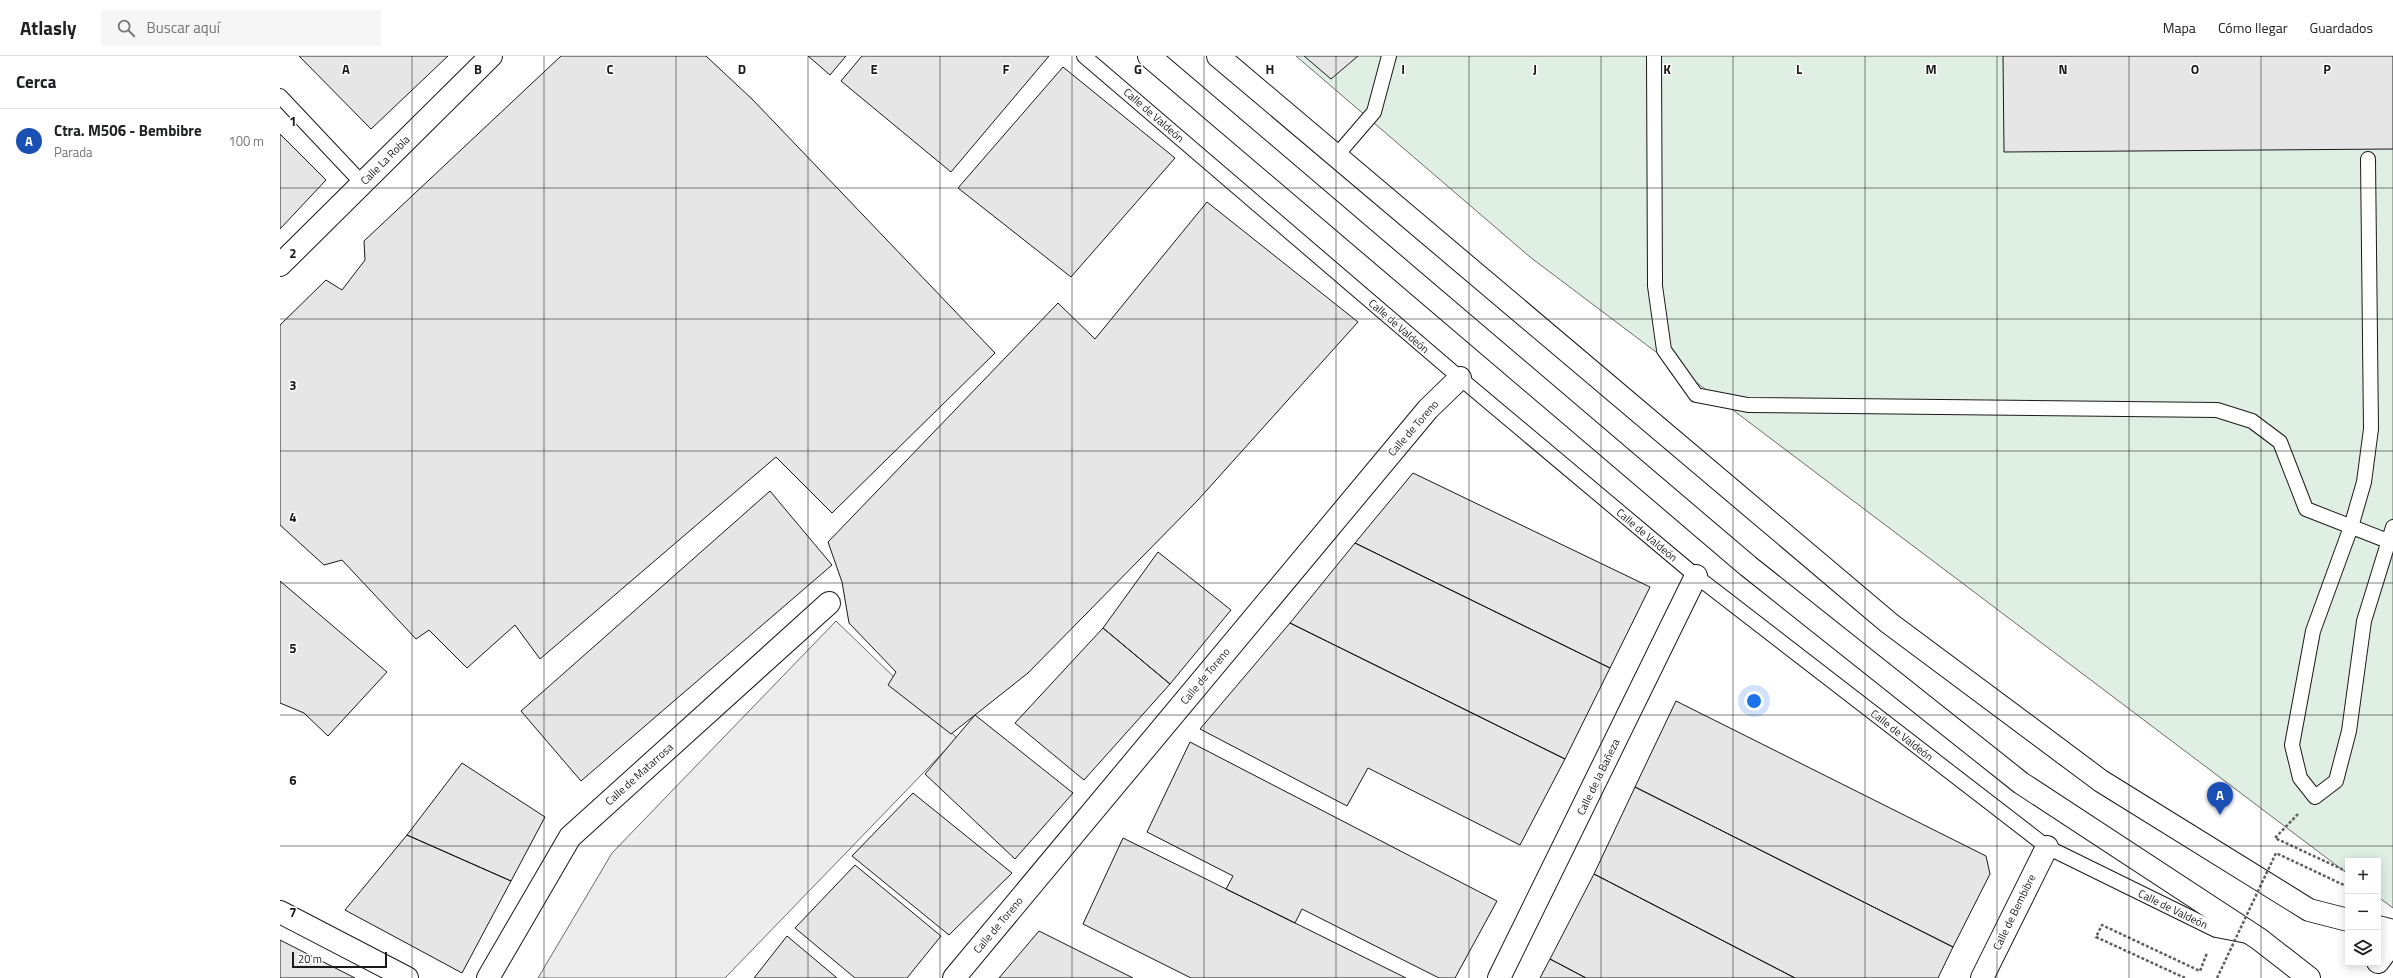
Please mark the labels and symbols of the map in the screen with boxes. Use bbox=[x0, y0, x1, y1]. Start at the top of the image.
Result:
text: A bbox=[342, 59, 350, 79]
text: B bbox=[474, 59, 482, 79]
text: C bbox=[606, 59, 614, 79]
text: D bbox=[738, 59, 746, 79]
text: E bbox=[870, 59, 878, 79]
text: F bbox=[1003, 59, 1010, 79]
text: G bbox=[1134, 59, 1142, 79]
text: H bbox=[1266, 59, 1274, 79]
text: I bbox=[1401, 59, 1405, 79]
text: J bbox=[1533, 59, 1537, 79]
text: K bbox=[1663, 59, 1671, 79]
text: L bbox=[1796, 59, 1802, 79]
text: M bbox=[1925, 59, 1937, 79]
text: N bbox=[2058, 59, 2068, 79]
text: O bbox=[2191, 59, 2199, 79]
text: P bbox=[2323, 59, 2331, 79]
street label: Calle de Valdeón bbox=[1120, 84, 1188, 146]
text: 1 bbox=[289, 111, 297, 131]
street label: Calle La Robla bbox=[357, 131, 414, 188]
text: 2 bbox=[289, 243, 297, 263]
street label: Calle de Valdeón bbox=[1365, 295, 1433, 357]
text: 3 bbox=[289, 375, 297, 395]
street label: Calle de Toreno bbox=[1384, 396, 1442, 460]
street label: Calle de Valdeón bbox=[1613, 505, 1681, 565]
text: 4 bbox=[289, 507, 297, 527]
text: 5 bbox=[289, 638, 297, 658]
street label: Calle de Toreno bbox=[1176, 644, 1234, 708]
your location bbox=[1744, 691, 1764, 711]
street label: Calle de Valdeón bbox=[1867, 705, 1937, 765]
street label: Calle de la Bañeza bbox=[1573, 736, 1624, 818]
street label: Calle de Matarrosa bbox=[602, 739, 677, 809]
text: 6 bbox=[289, 770, 297, 790]
pin: A bbox=[2207, 782, 2233, 815]
street label: Calle de Bembibre bbox=[1989, 871, 2040, 953]
street label: Calle de Valdeón bbox=[2136, 885, 2211, 933]
street label: Calle de Toreno bbox=[969, 893, 1027, 957]
text: 7 bbox=[289, 902, 297, 922]
scale bar bbox=[292, 950, 387, 969]

